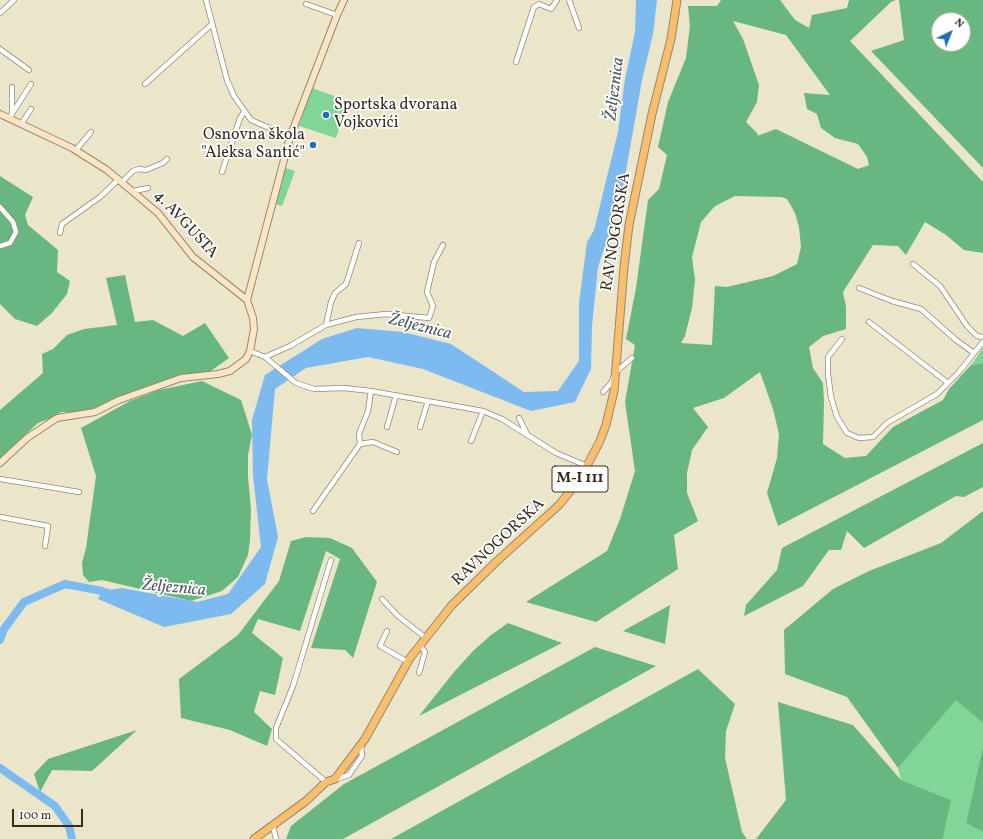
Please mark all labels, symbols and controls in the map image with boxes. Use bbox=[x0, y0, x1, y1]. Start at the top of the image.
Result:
north arrow bbox=[931, 12, 971, 52]
text: N bbox=[951, 15, 967, 32]
water label: Željeznica bbox=[602, 56, 630, 122]
place label: Sportska dvorana Vojkovići bbox=[334, 96, 458, 134]
marker: Sportska dvorana Vojkovići bbox=[321, 110, 331, 120]
place label: Osnovna škola "Aleksa Santić" bbox=[201, 126, 305, 164]
marker: Osnovna škola "Aleksa Santić" bbox=[308, 140, 318, 150]
street label: RAVNOGORSKA bbox=[598, 171, 636, 293]
street label: 4. AVGUSTA bbox=[149, 187, 221, 263]
water label: Željeznica bbox=[387, 310, 453, 346]
road number: M-I 111 bbox=[552, 466, 608, 492]
street label: RAVNOGORSKA bbox=[449, 495, 549, 591]
water label: Željeznica bbox=[141, 576, 207, 602]
scale bar bbox=[14, 801, 85, 827]
text: 100 m bbox=[19, 808, 51, 824]

